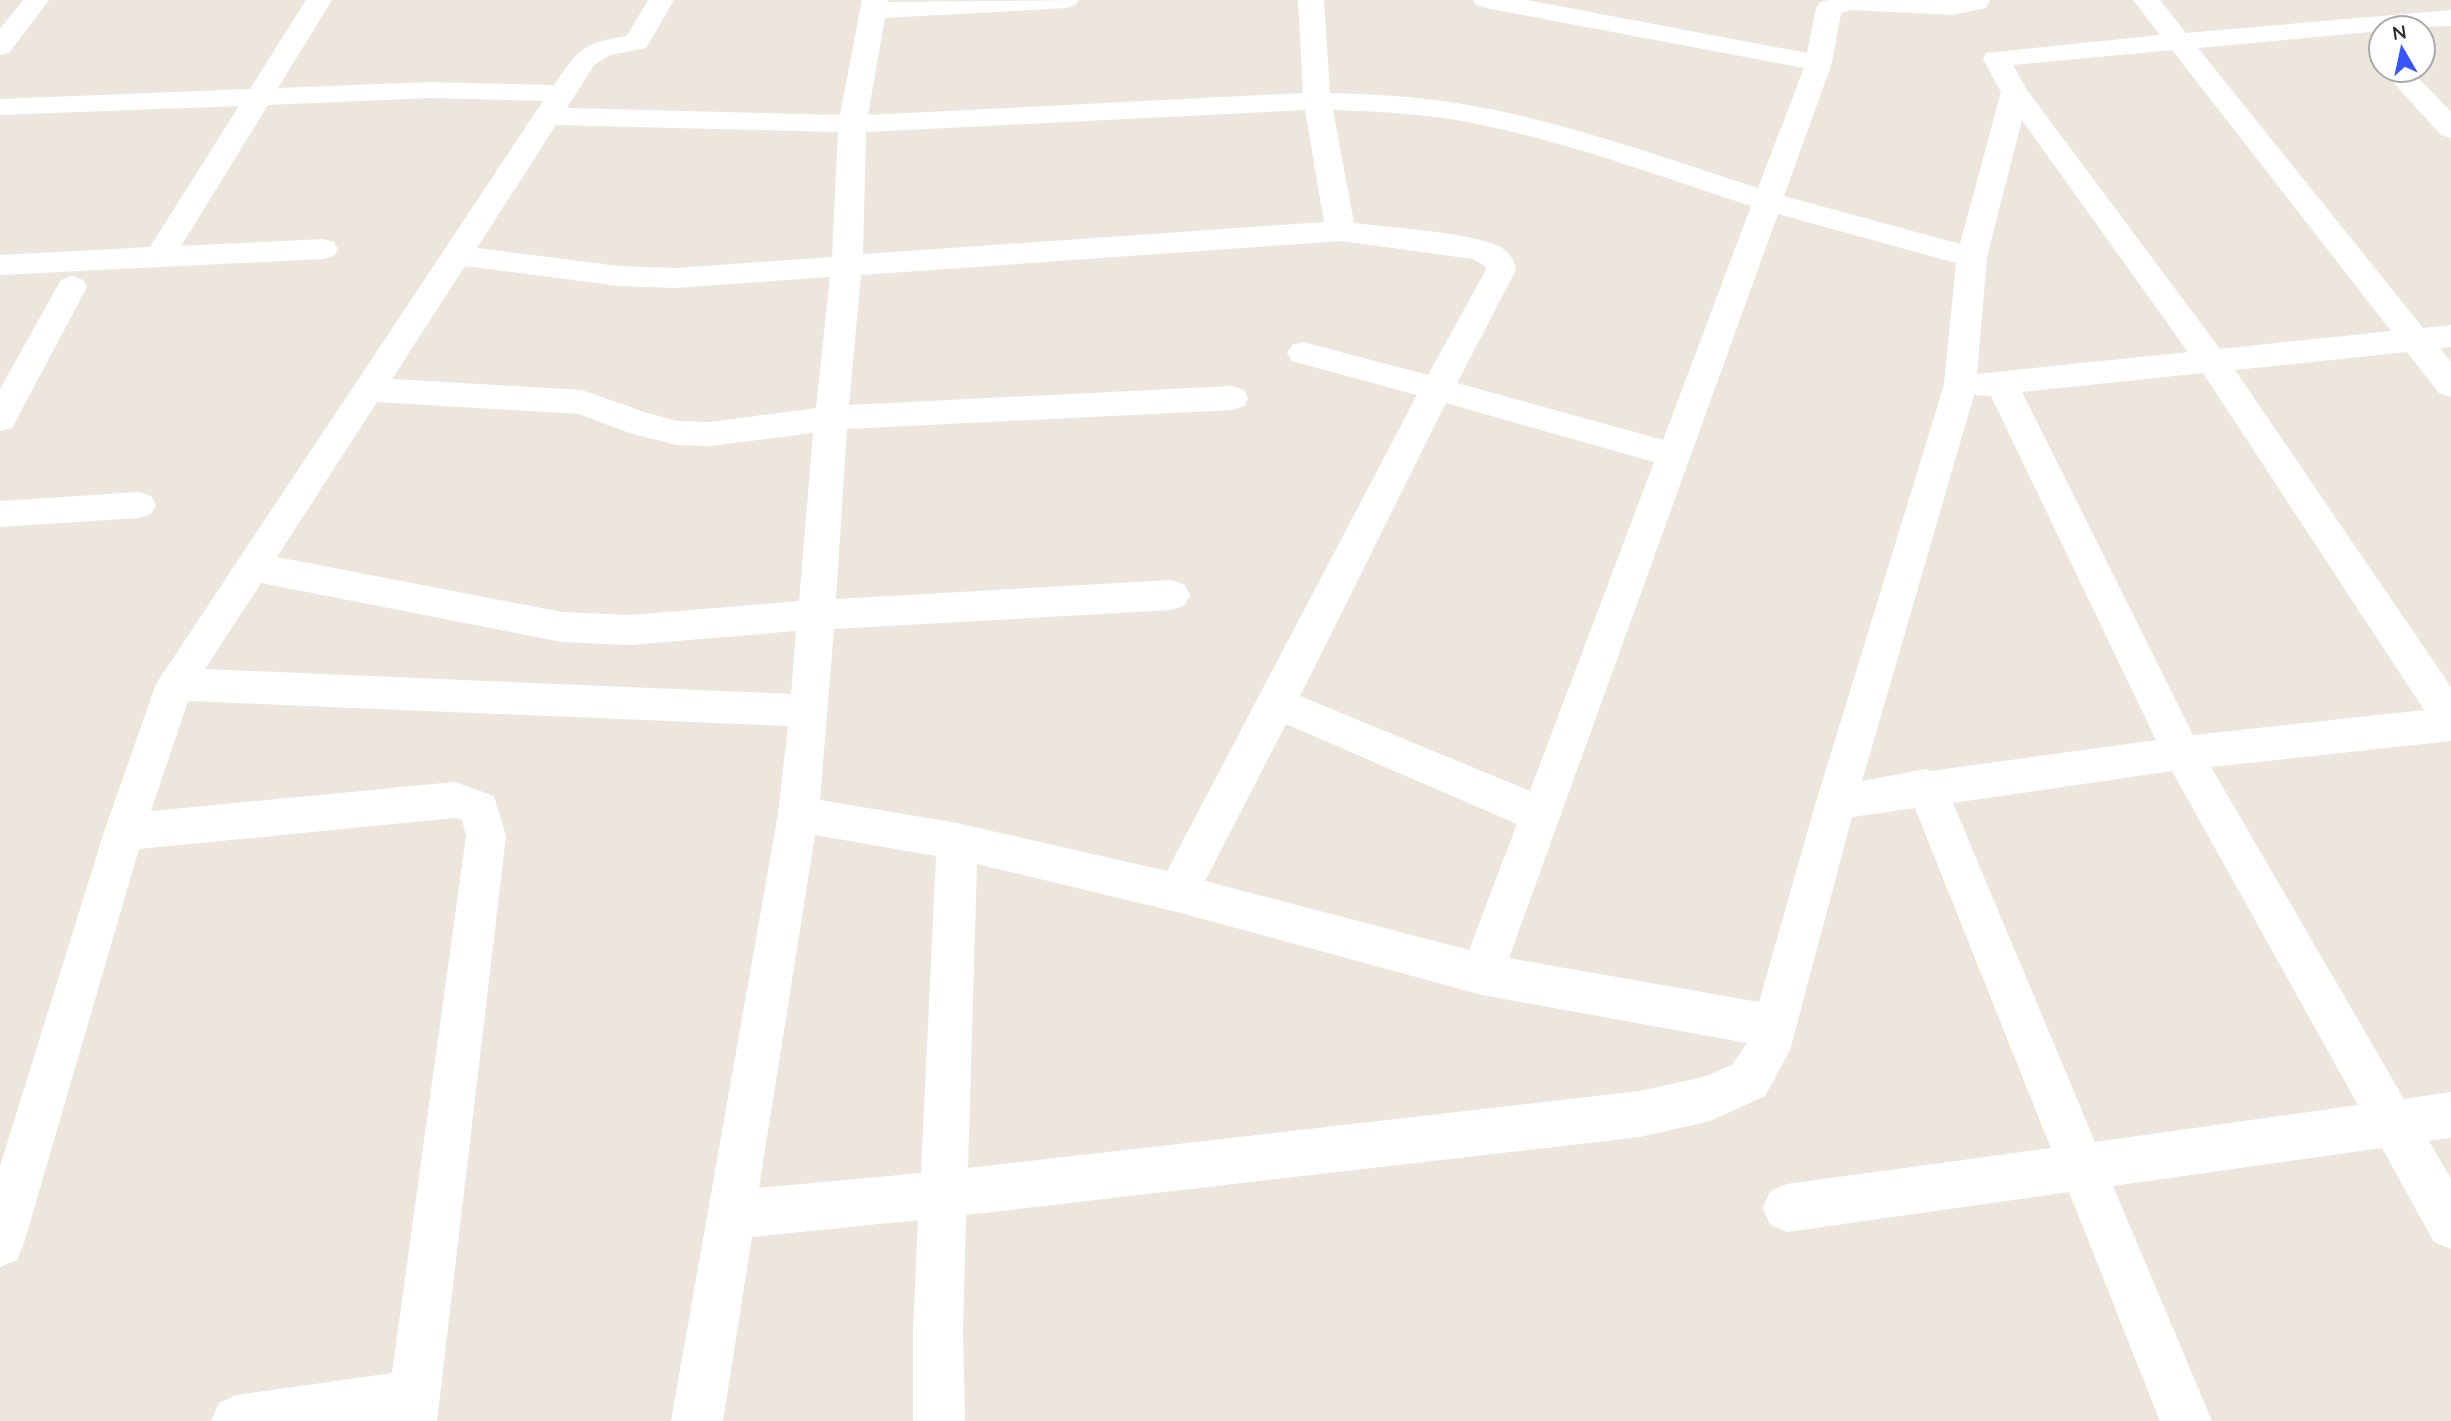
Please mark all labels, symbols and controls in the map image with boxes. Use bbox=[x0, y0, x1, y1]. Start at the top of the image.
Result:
north arrow bbox=[2367, 14, 2437, 84]
text: N bbox=[2391, 19, 2408, 45]

